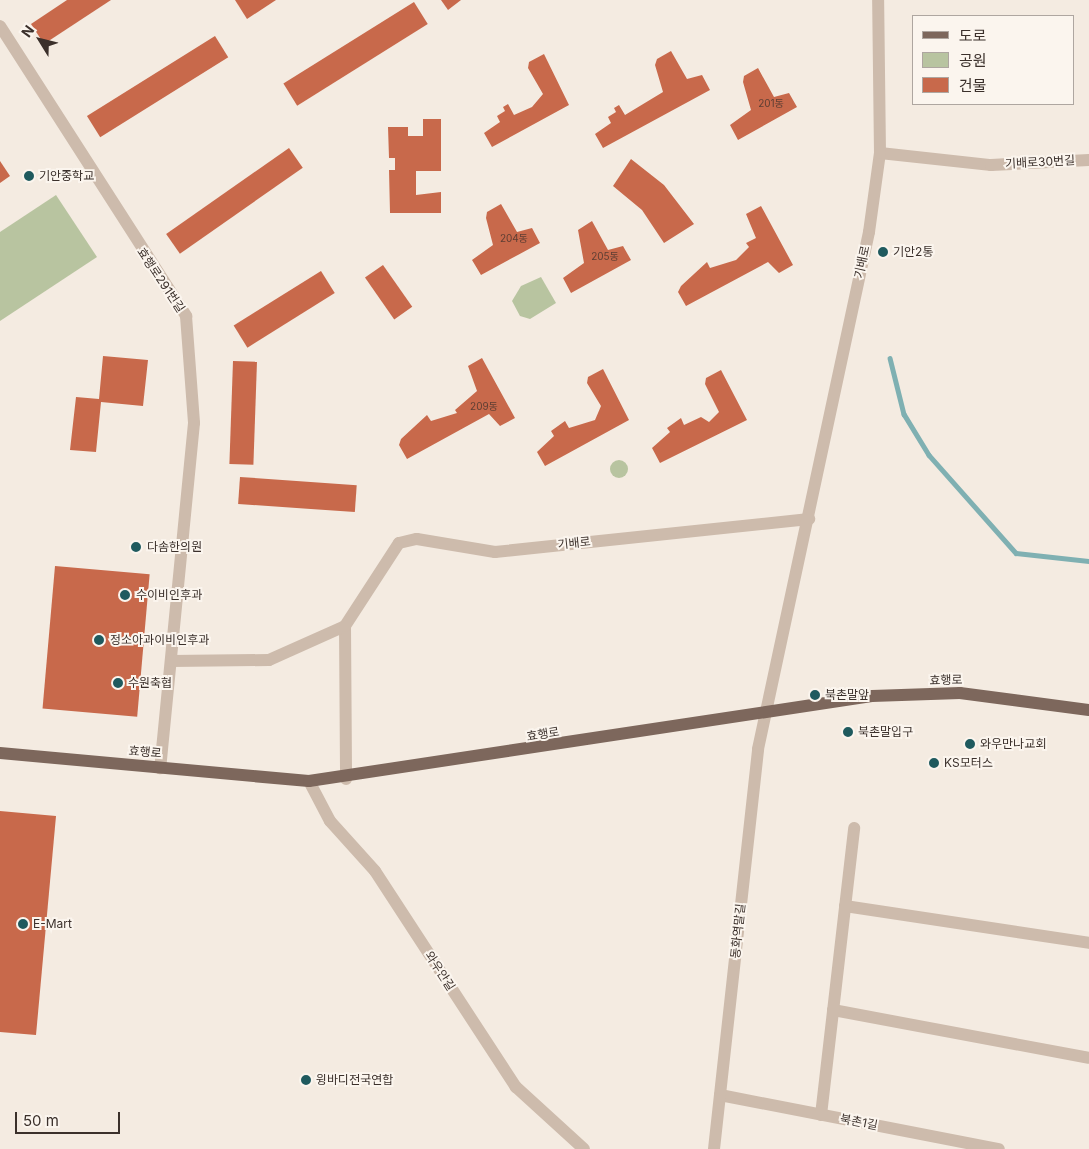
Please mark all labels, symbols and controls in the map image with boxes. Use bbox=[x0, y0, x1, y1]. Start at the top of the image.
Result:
north arrow bbox=[15, 15, 65, 65]
legend bbox=[912, 15, 1074, 105]
text: N bbox=[17, 22, 37, 40]
text: 도로 bbox=[959, 26, 987, 45]
text: 공원 bbox=[959, 51, 987, 70]
text: 건물 bbox=[959, 76, 987, 95]
house number: 201동 bbox=[758, 98, 784, 110]
street label: 기배로30번길 bbox=[1005, 153, 1075, 171]
place label: 기안중학교 bbox=[39, 169, 94, 183]
marker: 기안중학교 bbox=[23, 170, 35, 182]
house number: 204동 bbox=[500, 233, 528, 245]
street label: 기배로 bbox=[852, 244, 872, 280]
street label: 효행로291번길 bbox=[134, 245, 188, 315]
place label: 기안2통 bbox=[893, 245, 933, 259]
marker: 기안2통 bbox=[877, 246, 889, 258]
house number: 205동 bbox=[591, 251, 619, 263]
house number: 209동 bbox=[470, 401, 498, 413]
street label: 기배로 bbox=[557, 534, 591, 552]
marker: 다솜한의원 bbox=[129, 540, 143, 554]
place label: 다솜한의원 bbox=[147, 540, 202, 554]
marker: 수이비인후과 bbox=[118, 588, 132, 602]
place label: 수이비인후과 bbox=[136, 588, 202, 602]
marker: 정소아과이비인후과 bbox=[92, 633, 106, 647]
place label: 정소아과이비인후과 bbox=[110, 633, 209, 647]
street label: 효행로 bbox=[929, 673, 963, 687]
place label: 수원축협 bbox=[128, 676, 172, 690]
marker: 수원축협 bbox=[112, 677, 124, 689]
place label: 북촌말앞 bbox=[825, 688, 869, 702]
marker: 북촌말앞 bbox=[809, 689, 821, 701]
street label: 효행로 bbox=[526, 724, 560, 744]
place label: 북촌말입구 bbox=[858, 725, 913, 739]
marker: 북촌말입구 bbox=[842, 726, 854, 738]
place label: 와우만나교회 bbox=[980, 737, 1046, 751]
marker: 와우만나교회 bbox=[964, 738, 976, 750]
street label: 효행로 bbox=[128, 743, 162, 761]
place label: KS모터스 bbox=[944, 756, 993, 770]
marker: KS모터스 bbox=[928, 757, 940, 769]
street label: 동화역말길 bbox=[728, 903, 748, 959]
place label: E-Mart bbox=[33, 917, 72, 931]
marker: E-Mart bbox=[17, 918, 29, 930]
street label: 와우안길 bbox=[422, 949, 458, 993]
place label: 윙바디전국연합 bbox=[316, 1073, 393, 1087]
marker: 윙바디전국연합 bbox=[300, 1074, 312, 1086]
scale bar bbox=[18, 1102, 122, 1134]
text: 50 m bbox=[23, 1111, 59, 1130]
street label: 북촌1길 bbox=[839, 1111, 879, 1133]

